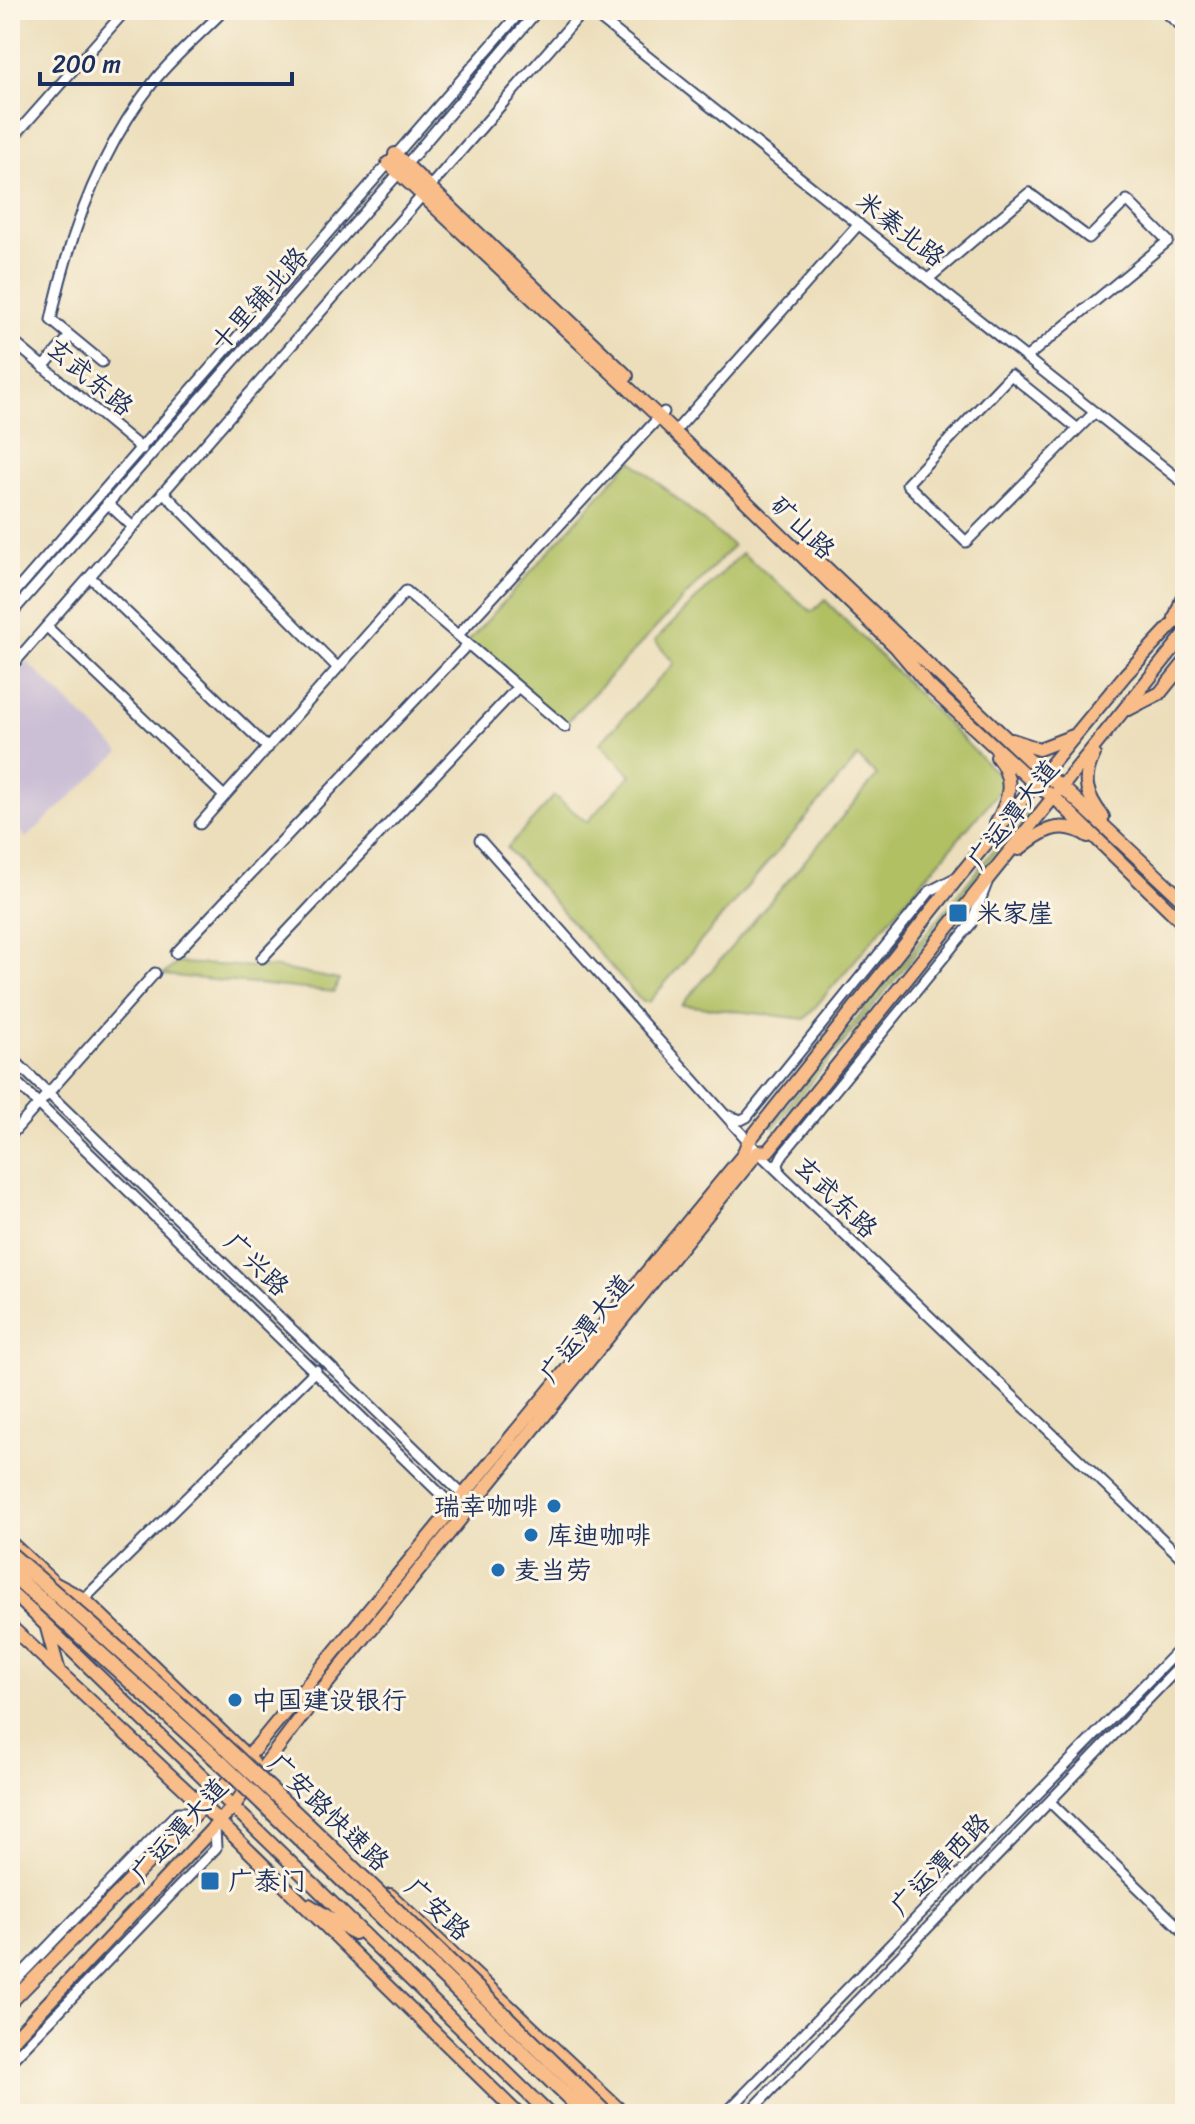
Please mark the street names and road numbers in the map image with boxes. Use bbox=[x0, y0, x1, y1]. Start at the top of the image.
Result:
street label: 米秦北路 bbox=[846, 179, 956, 279]
street label: 十里铺北路 bbox=[198, 235, 320, 363]
street label: 玄武东路 bbox=[35, 326, 145, 428]
street label: 矿山路 bbox=[759, 483, 847, 571]
street label: 广运潭大道 bbox=[955, 749, 1071, 879]
street label: 玄武东路 bbox=[783, 1144, 889, 1250]
street label: 广兴路 bbox=[213, 1220, 301, 1308]
street label: 广运潭大道 bbox=[527, 1263, 645, 1393]
street label: 广安路快速路 bbox=[257, 1741, 401, 1883]
street label: 广运潭大道 bbox=[118, 1766, 240, 1894]
street label: 广运潭西路 bbox=[878, 1801, 1002, 1927]
street label: 广安路 bbox=[394, 1866, 482, 1952]

